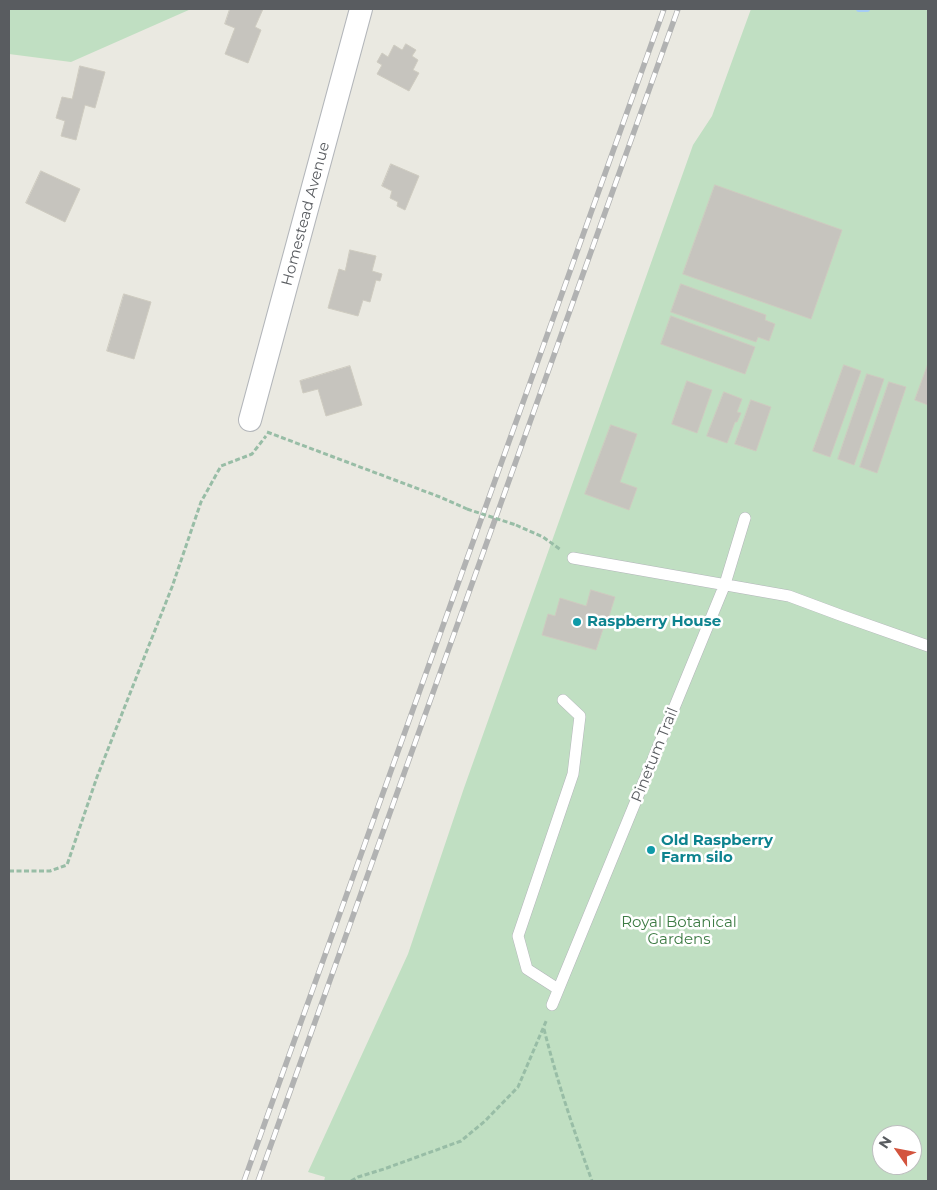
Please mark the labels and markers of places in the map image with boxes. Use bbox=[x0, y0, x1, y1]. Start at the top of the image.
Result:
place label: Raspberry House bbox=[587, 613, 721, 631]
marker: Raspberry House bbox=[571, 616, 583, 628]
place label: Old Raspberry Farm silo bbox=[661, 832, 773, 867]
marker: Old Raspberry Farm silo bbox=[645, 844, 657, 856]

